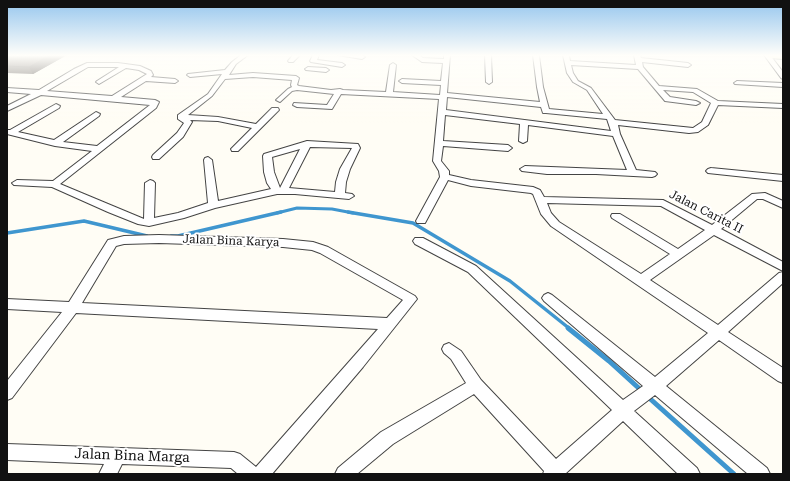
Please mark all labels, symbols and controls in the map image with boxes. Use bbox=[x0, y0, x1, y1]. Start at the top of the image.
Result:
street label: Jalan Carita II bbox=[667, 187, 745, 237]
street label: Jalan Bina Karya bbox=[182, 232, 280, 250]
street label: Jalan Bina Marga bbox=[74, 446, 190, 466]

